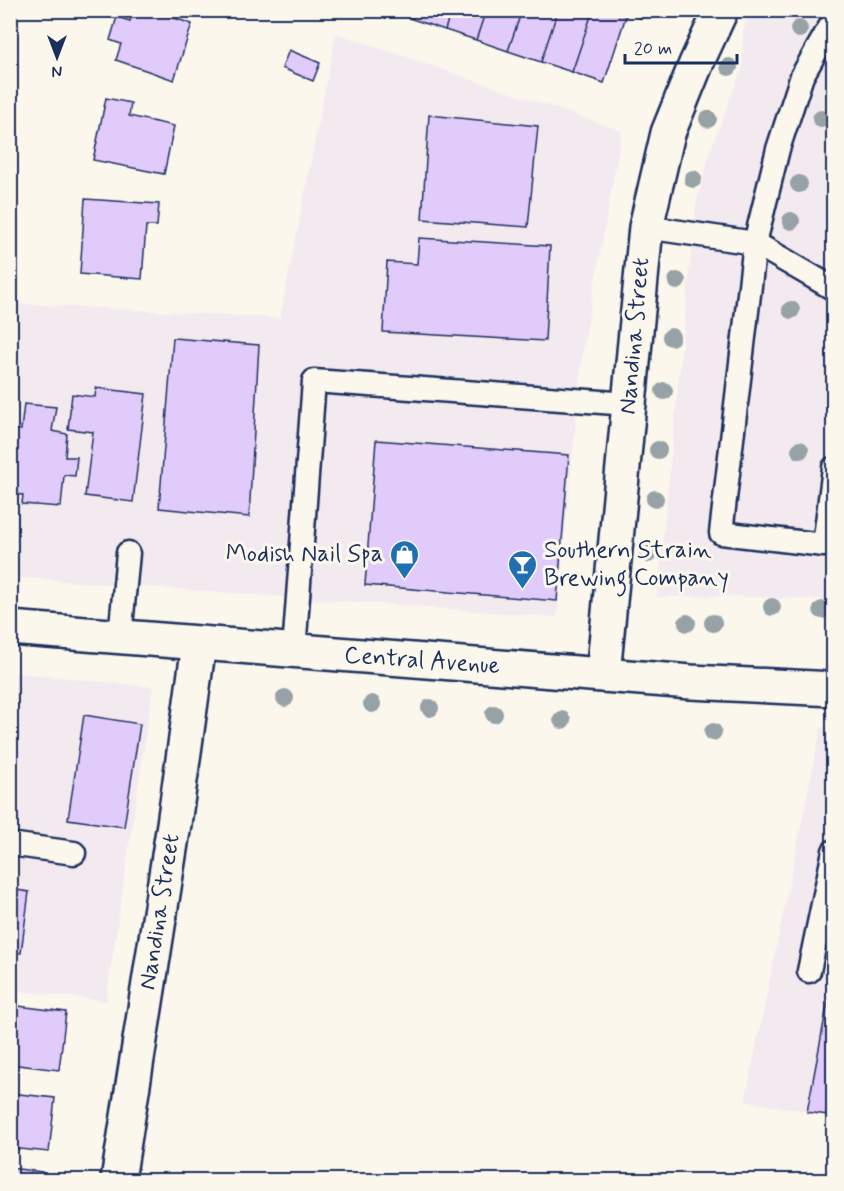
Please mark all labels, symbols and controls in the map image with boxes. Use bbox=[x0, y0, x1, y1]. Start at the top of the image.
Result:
north arrow bbox=[27, 27, 87, 87]
scale bar bbox=[625, 27, 738, 65]
text: 20 m bbox=[634, 37, 672, 61]
text: N bbox=[52, 60, 62, 81]
street label: Nandina Street bbox=[613, 256, 657, 416]
place label: Southern Strain Brewing Company bbox=[544, 535, 729, 597]
shop icon: Modish Nail Spa bbox=[388, 538, 420, 580]
place label: Modish Nail Spa bbox=[226, 539, 383, 570]
bar icon: Southern Strain Brewing Company bbox=[507, 548, 539, 590]
street label: Central Avenue bbox=[343, 640, 501, 682]
street label: Nandina Street bbox=[132, 832, 188, 992]

